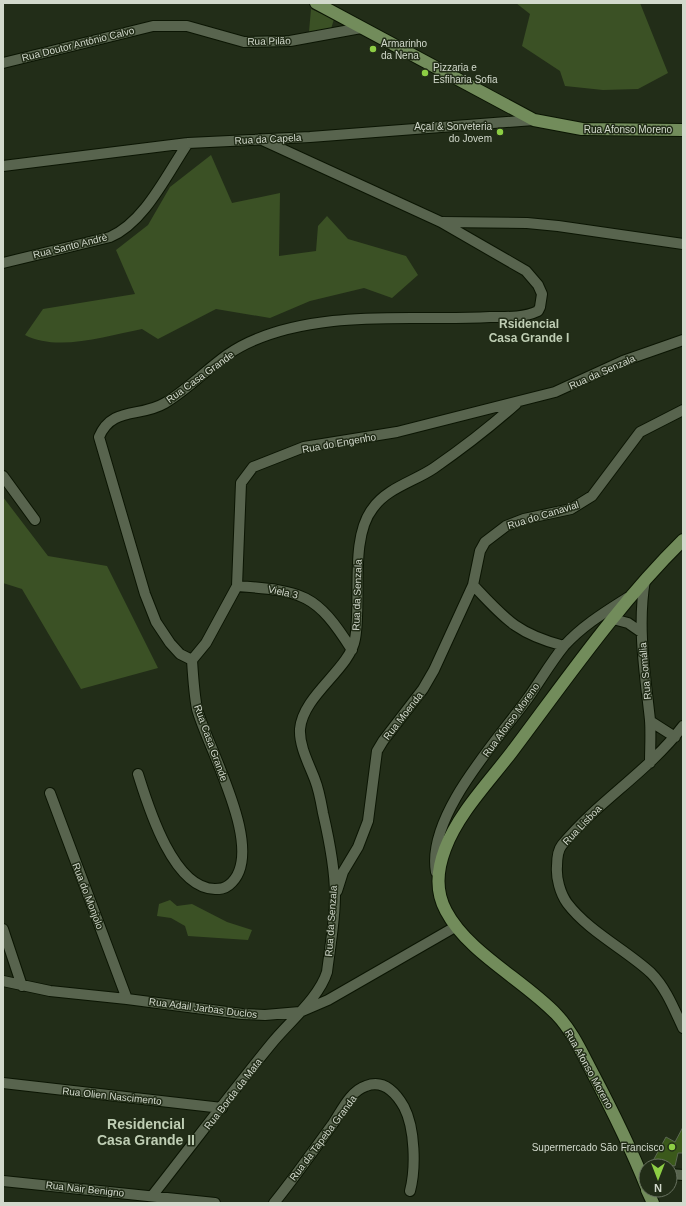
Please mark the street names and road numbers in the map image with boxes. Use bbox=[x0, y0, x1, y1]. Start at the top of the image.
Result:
street label: Rua Doutor Antônio Calvo bbox=[21, 25, 136, 63]
street label: Rua Pilão bbox=[247, 35, 291, 47]
street label: Rua Afonso Moreno bbox=[584, 124, 673, 135]
street label: Rua da Capela bbox=[234, 132, 302, 146]
street label: Rua Santo Andrè bbox=[32, 231, 109, 261]
street label: Rua Casa Grande bbox=[164, 349, 236, 405]
street label: Rua da Senzala bbox=[567, 352, 637, 391]
street label: Rua do Engenho bbox=[301, 431, 377, 455]
street label: Rua do Canavial bbox=[506, 499, 580, 531]
street label: Rua da Senzala bbox=[350, 559, 364, 631]
street label: Viela 3 bbox=[267, 583, 299, 601]
street label: Rua Somália bbox=[637, 642, 653, 700]
street label: Rua Afonso Moreno bbox=[481, 681, 542, 759]
street label: Rua Moenda bbox=[381, 690, 425, 742]
street label: Rua Casa Grande bbox=[192, 703, 230, 783]
street label: Rua Lisboa bbox=[560, 803, 604, 847]
street label: Rua do Monjolo bbox=[70, 861, 106, 931]
street label: Rua da Senzala bbox=[323, 885, 339, 957]
street label: Rua Adail Jarbas Duclos bbox=[148, 996, 258, 1020]
street label: Rua Afonso Moreno bbox=[563, 1028, 615, 1111]
street label: Rua Borda da Mata bbox=[202, 1056, 264, 1132]
street label: Rua Olien Nascimento bbox=[62, 1085, 163, 1107]
street label: Rua da Tapeba Granda bbox=[287, 1093, 359, 1183]
street label: Rua Nair Benigno bbox=[45, 1179, 125, 1199]

